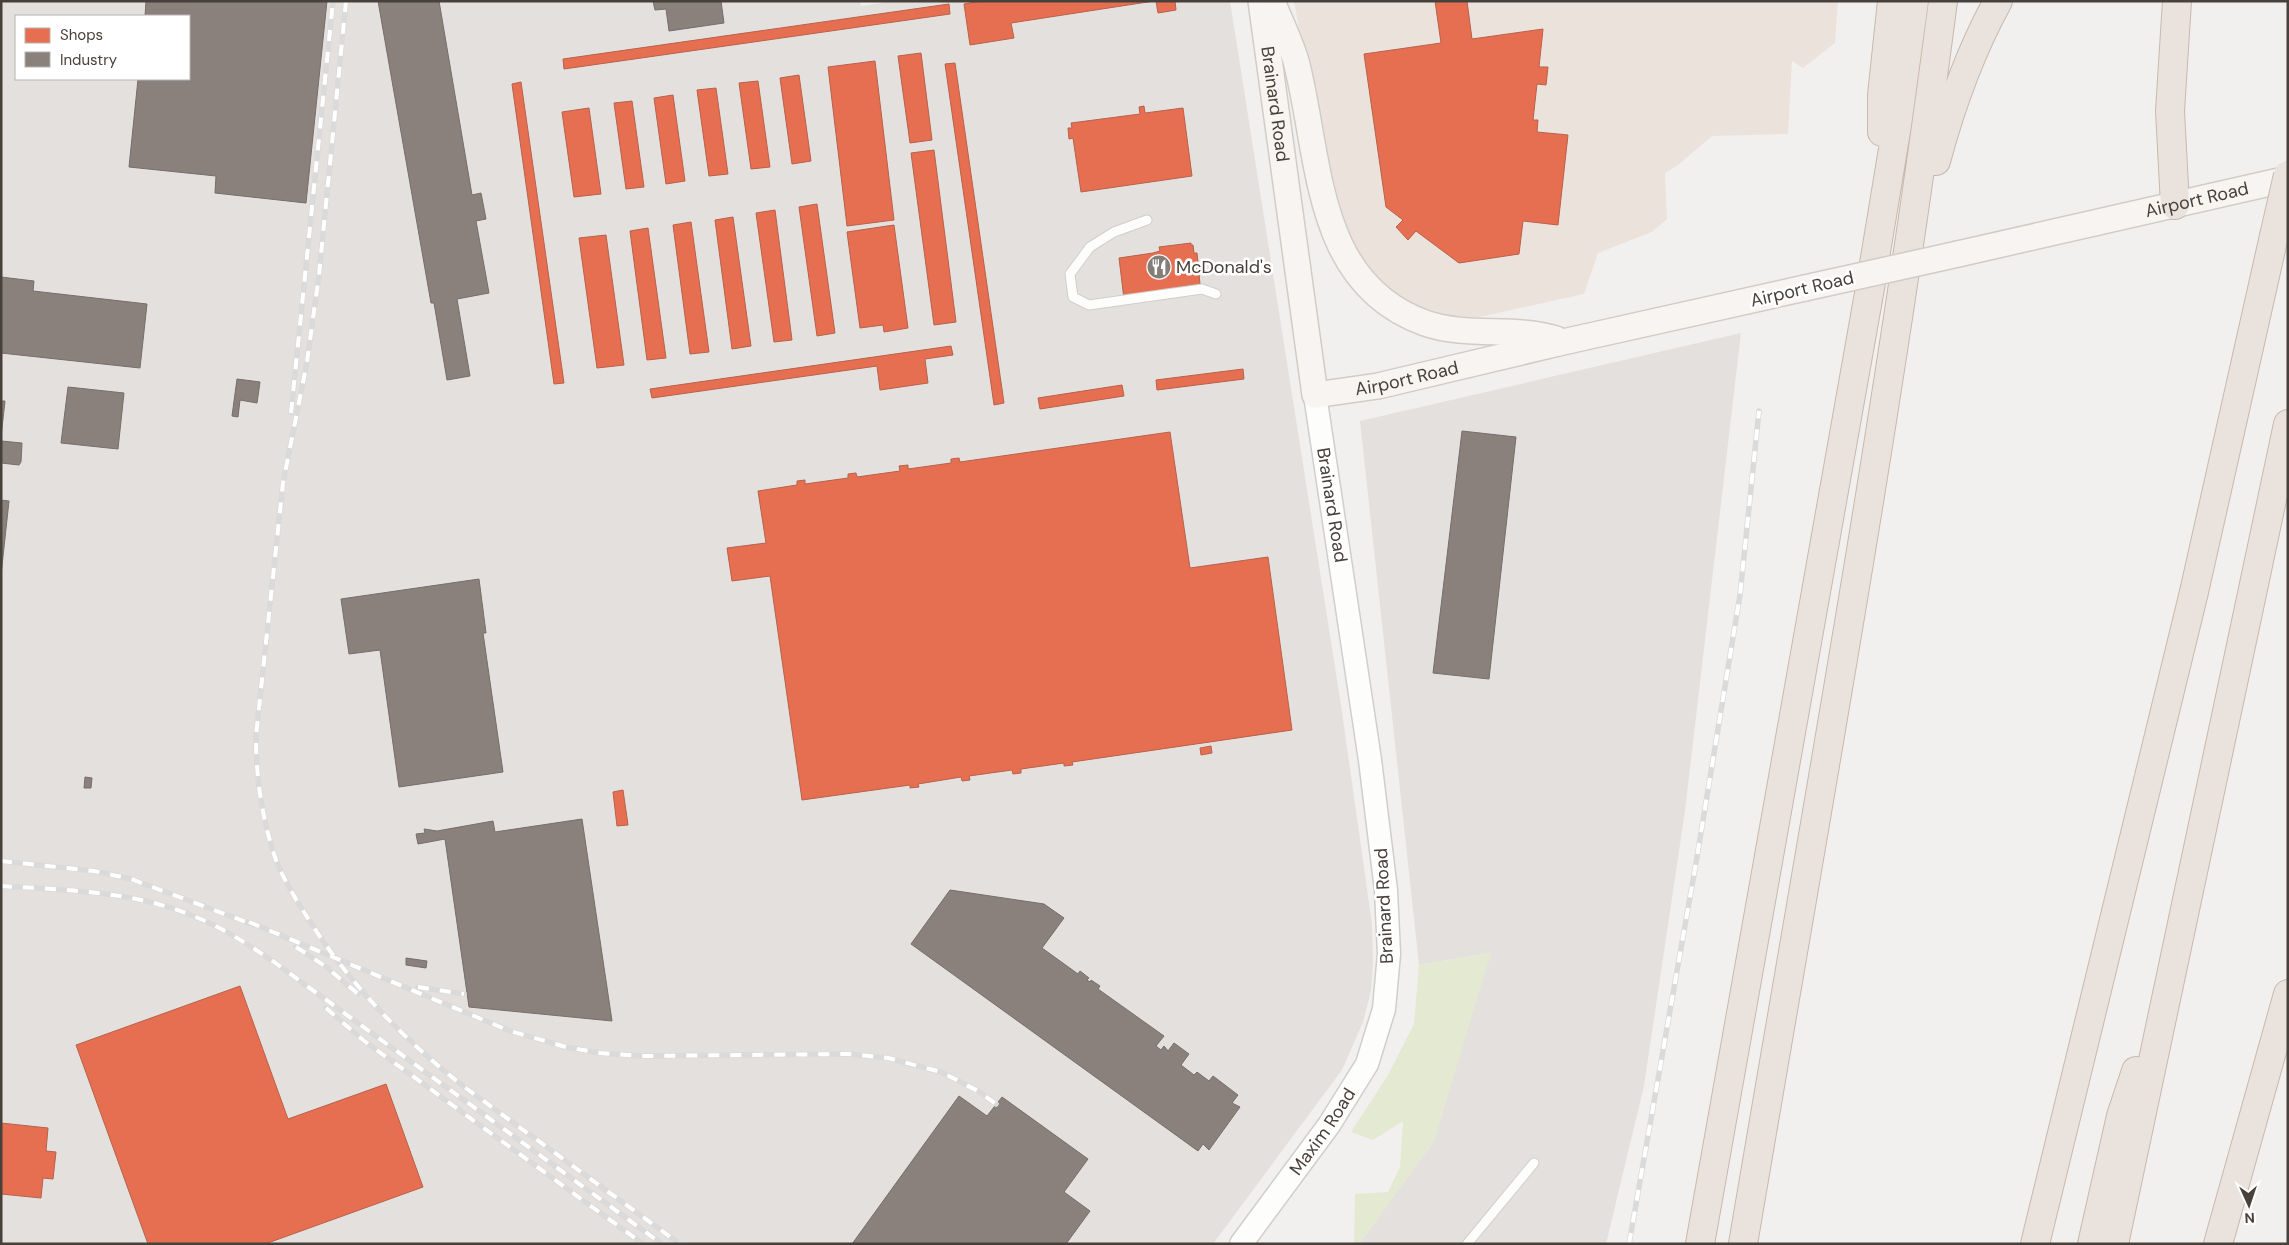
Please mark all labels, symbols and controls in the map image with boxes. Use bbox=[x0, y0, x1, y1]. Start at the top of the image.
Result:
legend bbox=[15, 15, 190, 80]
text: Shops bbox=[60, 25, 103, 45]
street label: Brainard Road bbox=[1255, 45, 1295, 163]
text: Industry bbox=[60, 50, 118, 70]
street label: Airport Road bbox=[2143, 176, 2251, 223]
restaurant icon: McDonald's bbox=[1146, 254, 1172, 280]
place label: McDonald's bbox=[1176, 255, 1272, 279]
street label: Airport Road bbox=[1748, 265, 1856, 313]
street label: Airport Road bbox=[1354, 355, 1461, 401]
street label: Brainard Road bbox=[1311, 446, 1353, 564]
street label: Brainard Road bbox=[1369, 847, 1399, 965]
street label: Maxim Road bbox=[1284, 1083, 1361, 1180]
north arrow bbox=[2224, 1180, 2274, 1230]
text: N bbox=[2244, 1209, 2255, 1227]

